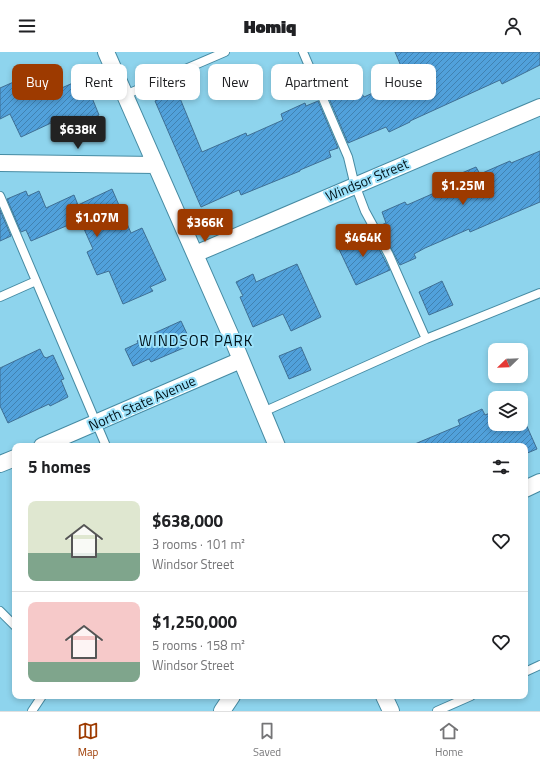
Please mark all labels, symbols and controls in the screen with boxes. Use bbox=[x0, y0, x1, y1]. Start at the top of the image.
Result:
text: Homiq bbox=[244, 13, 296, 40]
icon: menu bbox=[16, 15, 38, 37]
icon: person bbox=[502, 15, 524, 37]
chip: Buy bbox=[12, 64, 63, 100]
chip: Rent bbox=[71, 64, 127, 100]
chip: Filters bbox=[135, 64, 200, 100]
chip: New bbox=[208, 64, 263, 100]
chip: Apartment bbox=[271, 64, 363, 100]
chip: House bbox=[371, 64, 436, 100]
pin: $638K bbox=[50, 116, 106, 150]
text: $638K bbox=[60, 119, 96, 139]
street label: Windsor Street bbox=[322, 153, 412, 206]
pin: $1.25M bbox=[430, 172, 496, 206]
text: $1.25M bbox=[441, 175, 485, 195]
pin: $1.07M bbox=[64, 204, 130, 238]
text: $1.07M bbox=[75, 207, 119, 227]
pin: $366K bbox=[177, 209, 233, 243]
text: $366K bbox=[187, 212, 223, 232]
pin: $464K bbox=[335, 224, 391, 258]
text: $464K bbox=[345, 227, 381, 247]
district label: WINDSOR PARK bbox=[139, 329, 253, 352]
north arrow bbox=[488, 343, 528, 383]
map controls bbox=[488, 343, 528, 431]
street label: North State Avenue bbox=[85, 369, 199, 436]
button: layers bbox=[488, 391, 528, 431]
text: 5 homes bbox=[28, 454, 91, 480]
icon: filters bbox=[490, 456, 512, 478]
text: $638,000 bbox=[152, 508, 223, 534]
icon: home bbox=[60, 517, 108, 565]
icon: heart bbox=[490, 530, 512, 552]
text: 3 rooms · 101 m² bbox=[152, 534, 245, 554]
text: Windsor Street bbox=[152, 554, 234, 574]
text: $1,250,000 bbox=[152, 609, 237, 635]
icon: home bbox=[60, 618, 108, 666]
icon: heart bbox=[490, 631, 512, 653]
text: 5 rooms · 158 m² bbox=[152, 635, 245, 655]
text: Windsor Street bbox=[152, 655, 234, 675]
tab: Map bbox=[77, 720, 99, 760]
tab: Saved bbox=[253, 720, 281, 760]
tab: Home bbox=[435, 720, 463, 760]

